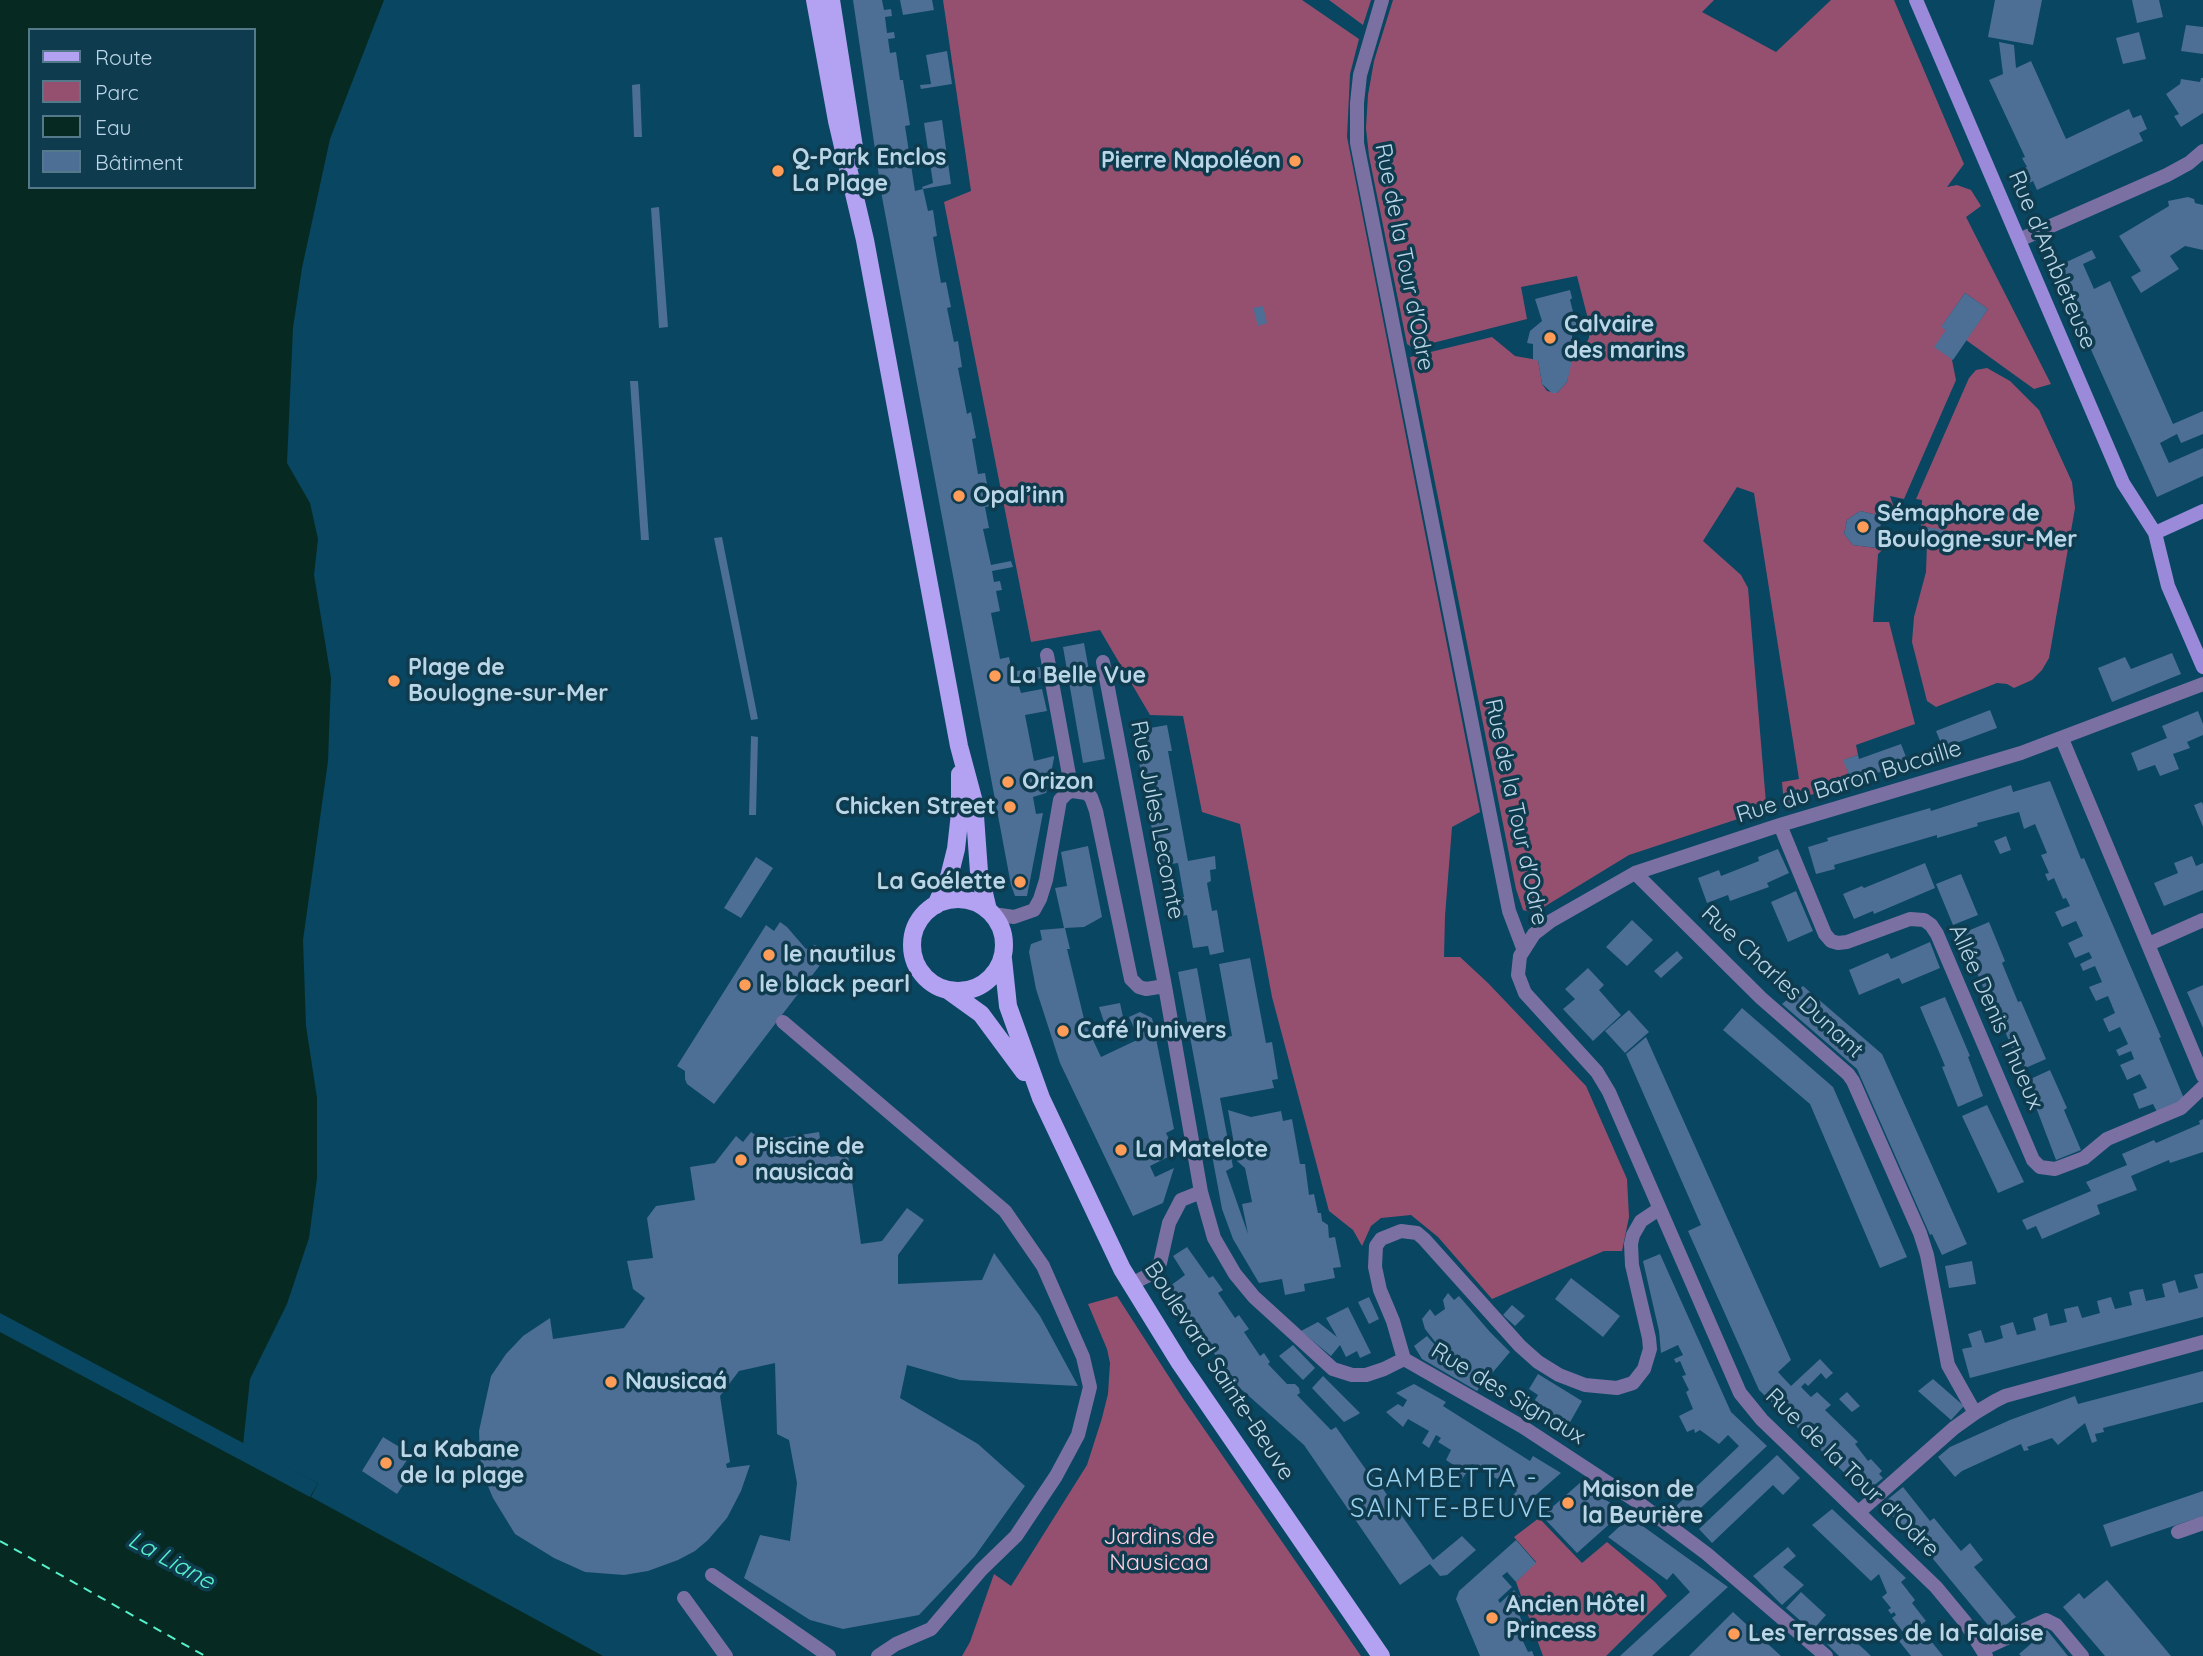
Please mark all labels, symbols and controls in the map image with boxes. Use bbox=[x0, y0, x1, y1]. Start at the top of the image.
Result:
legend bbox=[28, 28, 256, 189]
text: Route bbox=[95, 44, 152, 70]
text: Parc bbox=[95, 79, 139, 105]
text: Eau bbox=[95, 114, 131, 140]
street label: Rue de la Tour d'Odre bbox=[1368, 141, 1440, 373]
place label: Q-Park Enclos La Plage bbox=[792, 144, 946, 198]
place label: Pierre Napoléon bbox=[1101, 147, 1281, 175]
text: Bâtiment bbox=[95, 149, 183, 175]
marker: Pierre Napoléon bbox=[1287, 153, 1303, 169]
marker: Q-Park Enclos La Plage bbox=[770, 163, 786, 179]
street label: Rue d'Ambleteuse bbox=[2002, 167, 2102, 353]
place label: Calvaire des marins bbox=[1564, 311, 1685, 365]
marker: Calvaire des marins bbox=[1542, 330, 1558, 346]
place label: Opal’inn bbox=[973, 482, 1065, 510]
marker: Opal’inn bbox=[951, 488, 967, 504]
place label: Sémaphore de Boulogne-sur-Mer bbox=[1877, 500, 2077, 554]
marker: Sémaphore de Boulogne-sur-Mer bbox=[1855, 519, 1871, 535]
place label: Plage de Boulogne-sur-Mer bbox=[408, 654, 608, 708]
place label: La Belle Vue bbox=[1009, 662, 1146, 690]
marker: La Belle Vue bbox=[987, 668, 1003, 684]
marker: Plage de Boulogne-sur-Mer bbox=[386, 673, 402, 689]
street label: Rue de la Tour d'Odre bbox=[1478, 696, 1554, 928]
street label: Rue Jules Lecomte bbox=[1124, 718, 1190, 922]
street label: Rue du Baron Bucaille bbox=[1733, 735, 1965, 829]
place label: Orizon bbox=[1022, 768, 1094, 796]
marker: Orizon bbox=[1000, 774, 1016, 790]
place label: Chicken Street bbox=[835, 793, 996, 821]
marker: Chicken Street bbox=[1002, 799, 1018, 815]
place label: La Goélette bbox=[876, 868, 1006, 896]
marker: La Goélette bbox=[1012, 874, 1028, 890]
street label: Rue Charles Dunant bbox=[1695, 900, 1869, 1064]
street label: Allée Denis Thueux bbox=[1943, 920, 2049, 1114]
place label: le nautilus bbox=[783, 941, 896, 969]
marker: le nautilus bbox=[761, 947, 777, 963]
place label: le black pearl bbox=[759, 971, 910, 999]
marker: le black pearl bbox=[737, 977, 753, 993]
place label: Café l'univers bbox=[1077, 1017, 1226, 1045]
marker: Café l'univers bbox=[1055, 1023, 1071, 1039]
place label: Piscine de nausicaà bbox=[755, 1133, 865, 1187]
place label: La Matelote bbox=[1135, 1136, 1268, 1164]
marker: La Matelote bbox=[1113, 1142, 1129, 1158]
marker: Piscine de nausicaà bbox=[733, 1152, 749, 1168]
street label: Boulevard Sainte-Beuve bbox=[1138, 1256, 1300, 1486]
street label: Rue des Signaux bbox=[1426, 1337, 1590, 1451]
place label: Nausicaá bbox=[625, 1368, 727, 1396]
marker: Nausicaá bbox=[603, 1374, 619, 1390]
street label: Rue de la Tour d'Odre bbox=[1759, 1383, 1945, 1563]
place label: La Kabane de la plage bbox=[400, 1436, 524, 1490]
marker: La Kabane de la plage bbox=[378, 1455, 394, 1471]
district label: GAMBETTA - SAINTE-BEUVE bbox=[1352, 1463, 1552, 1524]
place label: Maison de la Beurière bbox=[1582, 1476, 1703, 1530]
marker: Maison de la Beurière bbox=[1560, 1495, 1576, 1511]
park label: Jardins de Nausicaa bbox=[1103, 1523, 1215, 1577]
water label: La Liane bbox=[123, 1526, 219, 1596]
place label: Ancien Hôtel Princess bbox=[1506, 1591, 1645, 1645]
marker: Ancien Hôtel Princess bbox=[1484, 1610, 1500, 1626]
place label: Les Terrasses de la Falaise bbox=[1748, 1620, 2044, 1648]
marker: Les Terrasses de la Falaise bbox=[1726, 1626, 1742, 1642]

